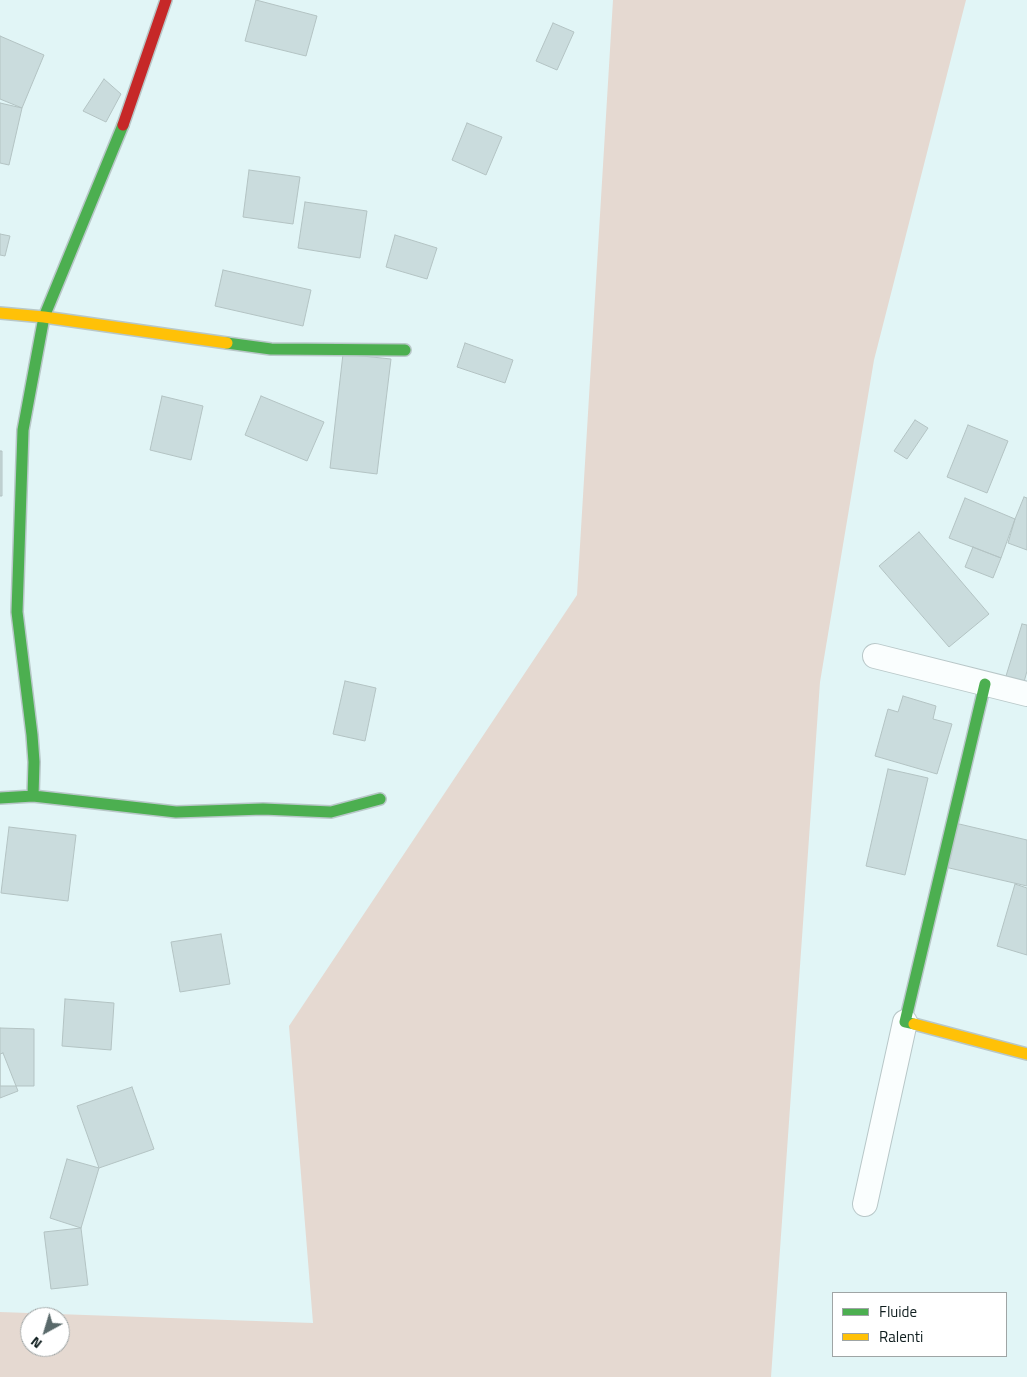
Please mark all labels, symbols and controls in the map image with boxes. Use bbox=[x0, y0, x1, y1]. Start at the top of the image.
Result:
legend bbox=[832, 1292, 1007, 1357]
text: Fluide bbox=[879, 1300, 917, 1323]
north arrow bbox=[20, 1307, 70, 1357]
text: Ralenti bbox=[879, 1325, 923, 1348]
text: N bbox=[26, 1332, 46, 1354]

